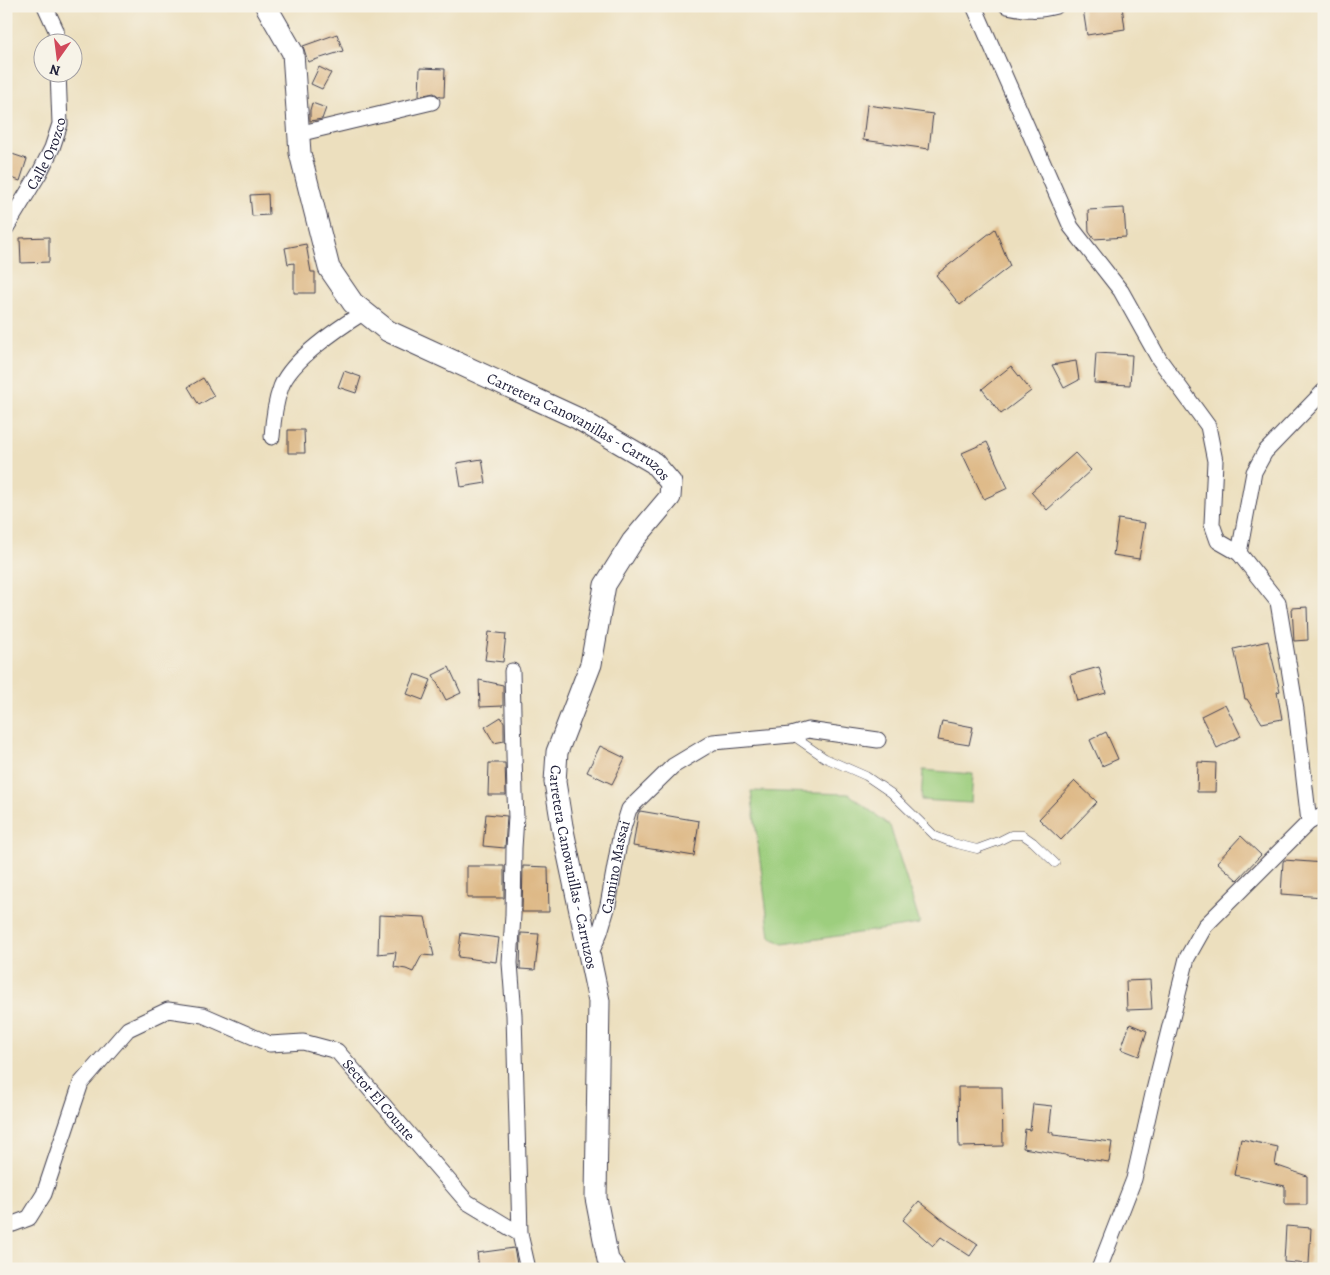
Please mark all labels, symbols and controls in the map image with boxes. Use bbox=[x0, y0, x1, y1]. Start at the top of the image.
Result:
north arrow bbox=[32, 32, 82, 82]
text: N bbox=[48, 60, 62, 81]
street label: Calle Orozco bbox=[21, 118, 70, 194]
street label: Carretera Canovanillas - Carruzos bbox=[484, 368, 675, 485]
street label: Carretera Canovanillas - Carruzos bbox=[545, 765, 602, 971]
street label: Camino Massai bbox=[596, 818, 635, 916]
street label: Sector El Counte bbox=[338, 1054, 420, 1145]

